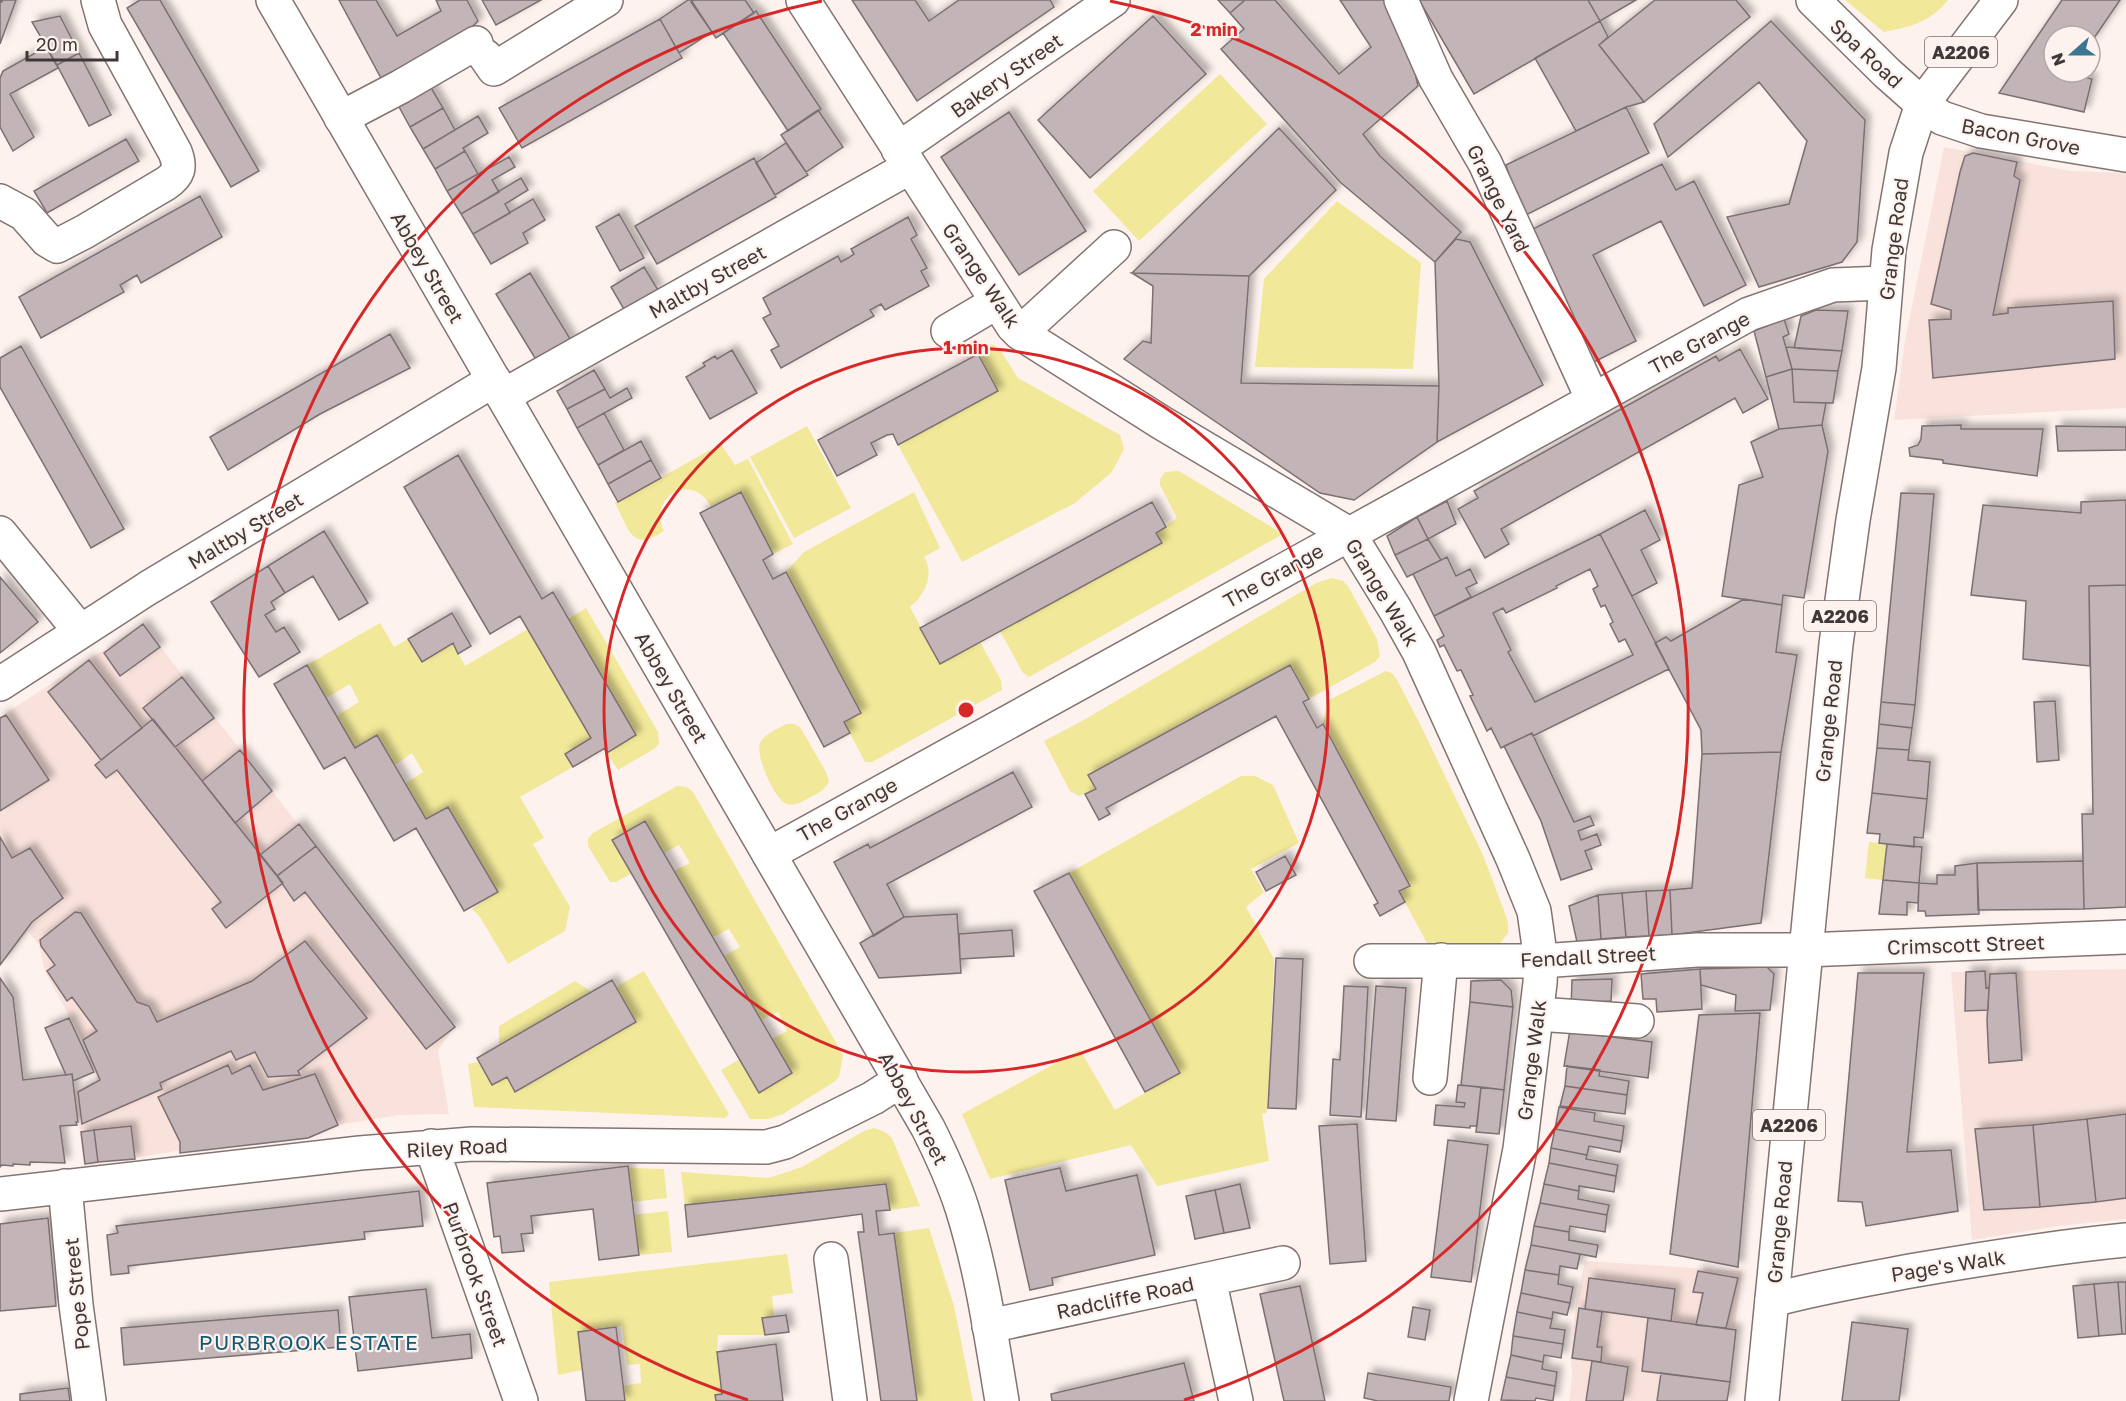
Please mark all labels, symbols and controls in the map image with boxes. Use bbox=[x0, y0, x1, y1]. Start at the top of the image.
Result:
street label: Spa Road bbox=[1826, 13, 1908, 93]
text: 2 min bbox=[1190, 18, 1238, 40]
scale bar bbox=[27, 24, 117, 62]
north arrow bbox=[2042, 24, 2102, 84]
street label: Bakery Street bbox=[945, 28, 1067, 122]
text: 20 m bbox=[36, 33, 78, 55]
road number: A2206 bbox=[1925, 37, 1997, 67]
text: N bbox=[2046, 50, 2070, 69]
street label: Bacon Grove bbox=[1960, 113, 2082, 159]
street label: Grange Yard bbox=[1463, 140, 1535, 256]
street label: Grange Road bbox=[1874, 176, 1912, 302]
street label: Abbey Street bbox=[386, 207, 470, 327]
street label: Grange Walk bbox=[938, 218, 1026, 332]
street label: Maltby Street bbox=[644, 239, 770, 323]
street label: The Grange bbox=[1645, 305, 1753, 379]
text: 1 min bbox=[943, 336, 989, 358]
street label: Maltby Street bbox=[183, 486, 307, 574]
street label: Grange Walk bbox=[1341, 534, 1425, 650]
street label: The Grange bbox=[1219, 538, 1327, 612]
road number: A2206 bbox=[1804, 601, 1876, 631]
street label: Abbey Street bbox=[630, 627, 714, 747]
street label: Grange Road bbox=[1810, 658, 1846, 784]
centre of rings bbox=[956, 700, 976, 720]
street label: The Grange bbox=[793, 772, 901, 846]
street label: Crimscott Street bbox=[1887, 929, 2045, 959]
street label: Fendall Street bbox=[1519, 940, 1657, 972]
street label: Grange Walk bbox=[1512, 998, 1550, 1122]
street label: Abbey Street bbox=[874, 1047, 954, 1169]
road number: A2206 bbox=[1753, 1110, 1825, 1140]
street label: Riley Road bbox=[406, 1132, 508, 1162]
street label: Grange Road bbox=[1762, 1160, 1796, 1284]
street label: Purbrook Street bbox=[439, 1198, 513, 1350]
street label: Pope Street bbox=[58, 1237, 94, 1351]
street label: Page's Walk bbox=[1889, 1244, 2007, 1286]
street label: Radcliffe Road bbox=[1054, 1271, 1196, 1323]
district label: PURBROOK ESTATE bbox=[199, 1329, 419, 1355]

